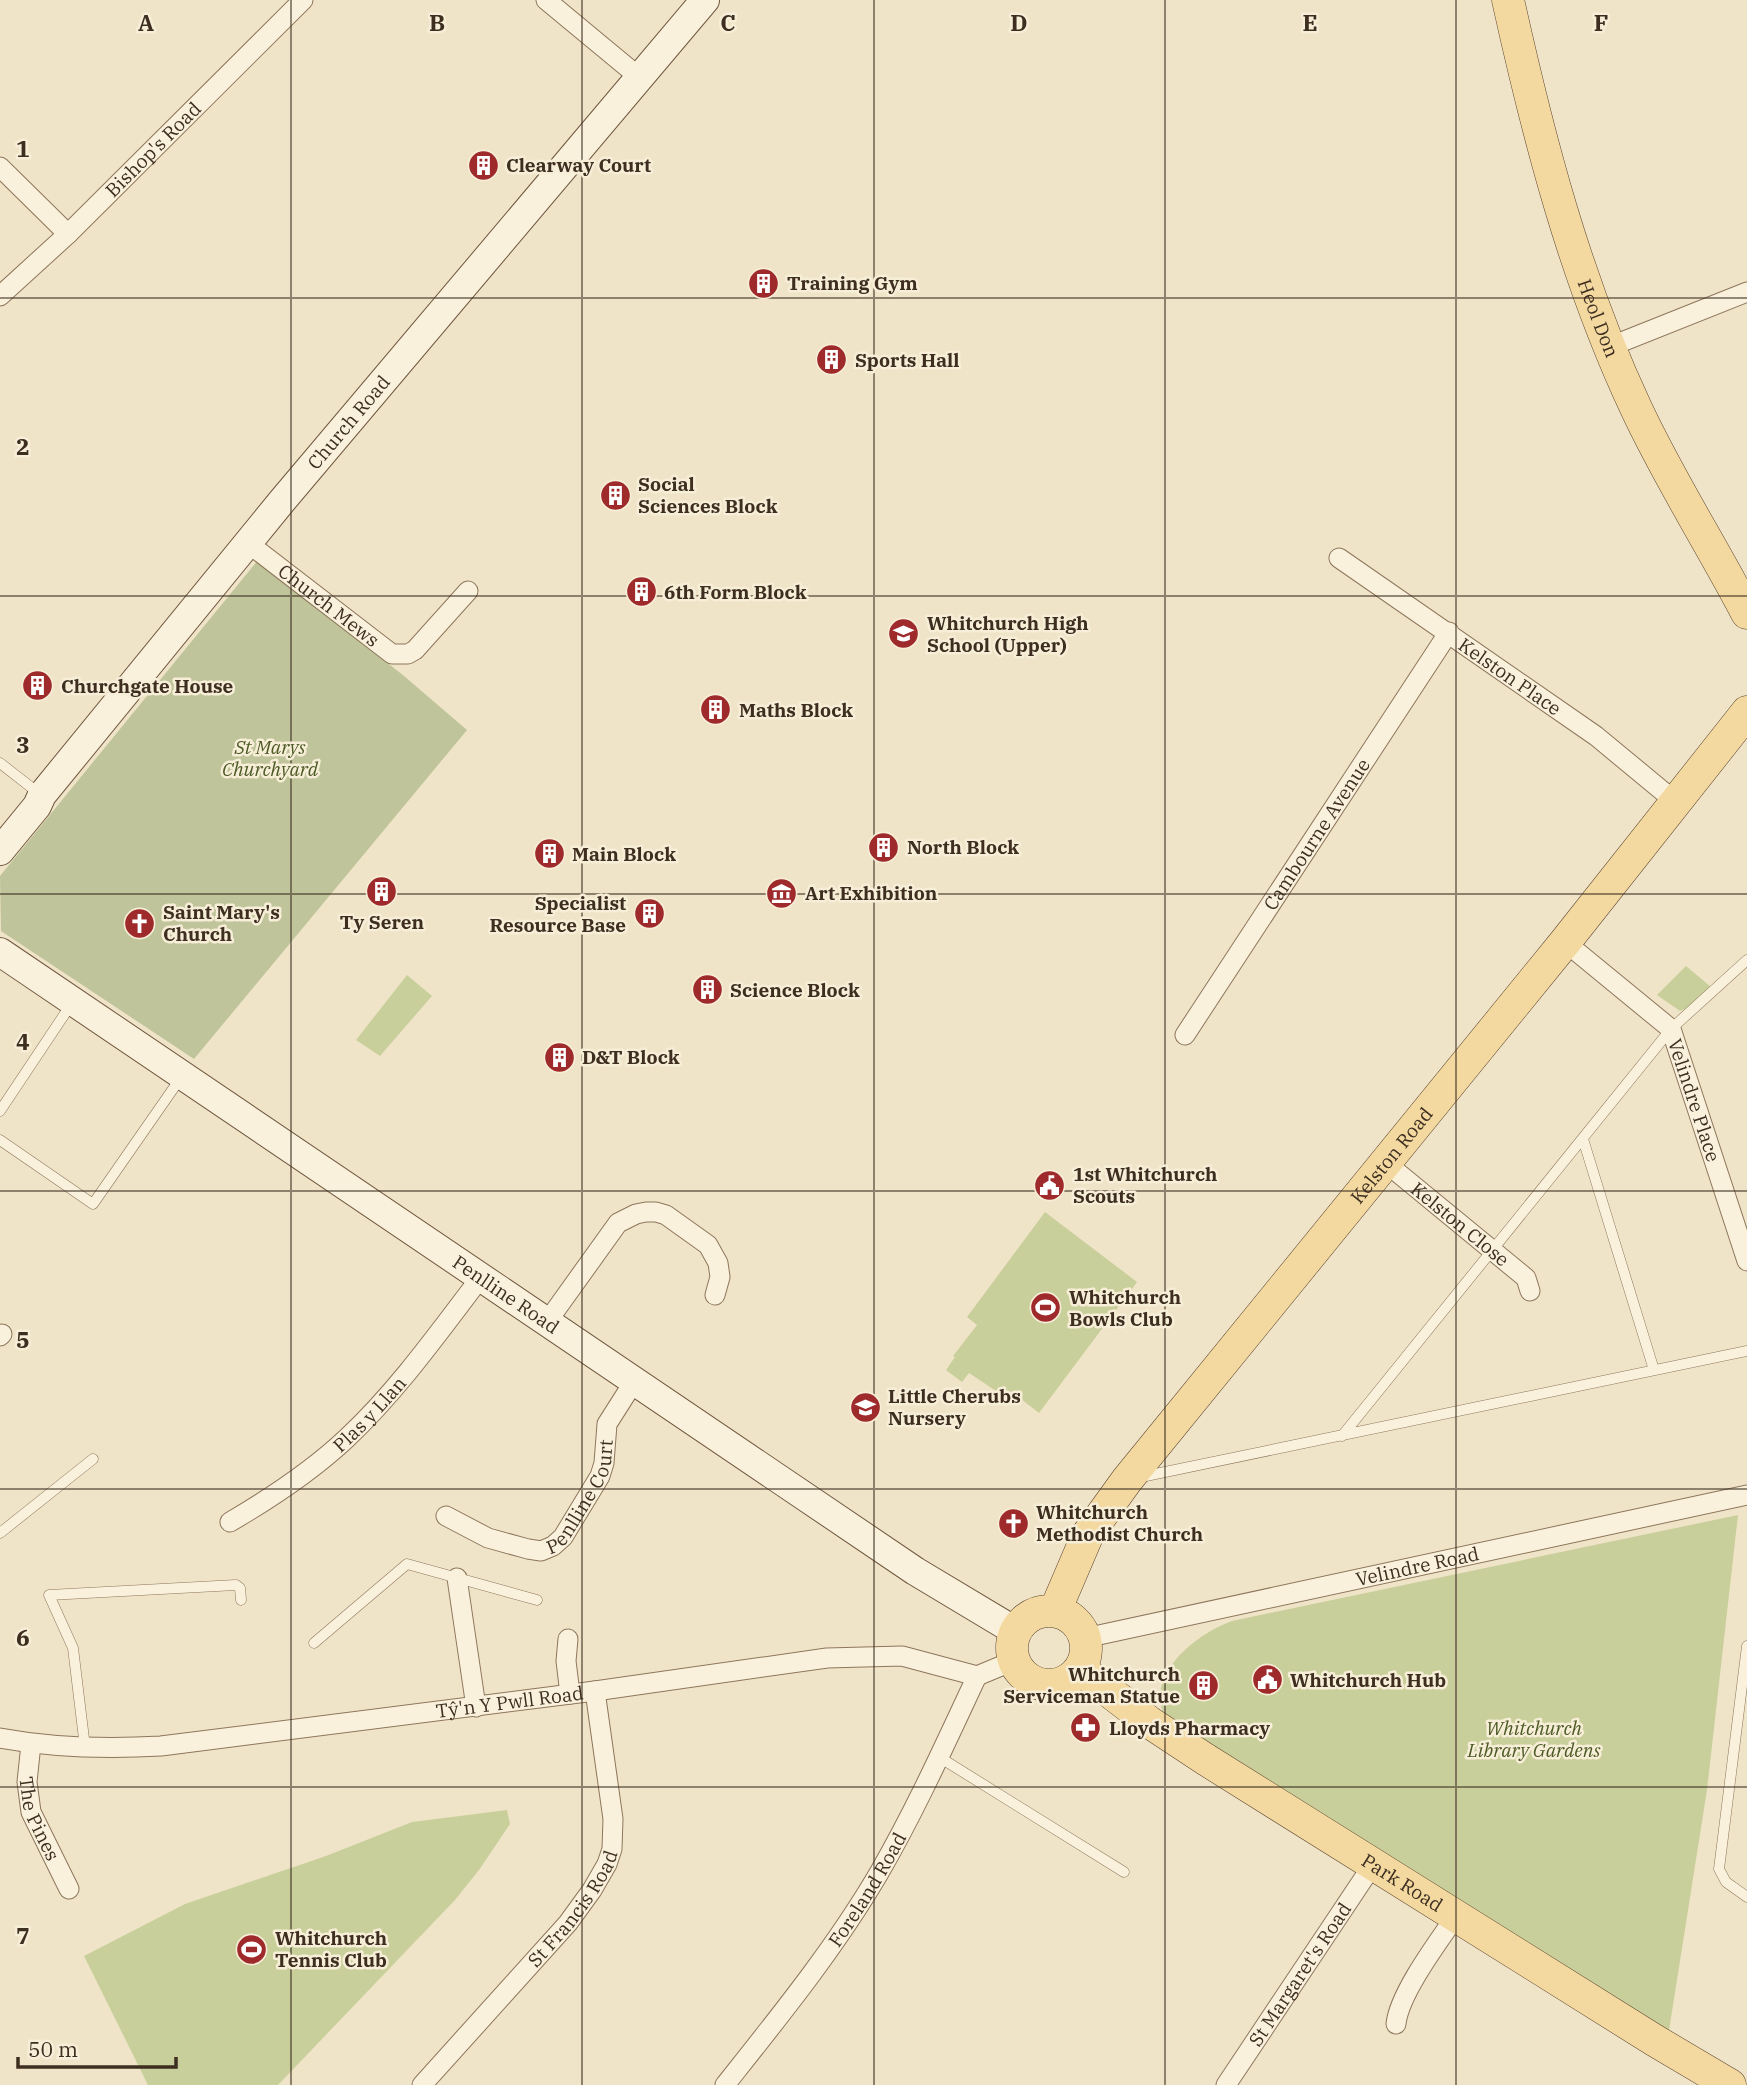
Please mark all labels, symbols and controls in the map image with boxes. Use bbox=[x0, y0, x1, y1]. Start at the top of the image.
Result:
text: A bbox=[138, 7, 154, 37]
text: B bbox=[429, 7, 445, 37]
text: C bbox=[720, 7, 736, 37]
text: D bbox=[1010, 7, 1028, 37]
text: E bbox=[1302, 7, 1318, 37]
text: F bbox=[1594, 7, 1608, 37]
street label: Bishop's Road bbox=[100, 97, 206, 202]
text: 1 bbox=[16, 133, 30, 163]
building icon: Clearway Court bbox=[466, 148, 500, 182]
place label: Clearway Court bbox=[506, 153, 651, 177]
building icon: Training Gym bbox=[747, 266, 781, 300]
place label: Training Gym bbox=[787, 271, 918, 295]
street label: Heol Don bbox=[1573, 276, 1624, 361]
building icon: Sports Hall bbox=[815, 343, 849, 377]
place label: Sports Hall bbox=[855, 348, 960, 372]
street label: Church Road bbox=[302, 370, 395, 474]
text: 2 bbox=[16, 431, 30, 461]
place label: Social Sciences Block bbox=[638, 472, 778, 518]
building icon: Social Sciences Block bbox=[598, 478, 632, 512]
street label: Church Mews bbox=[273, 559, 384, 652]
building icon: 6th Form Block bbox=[624, 575, 658, 609]
place label: 6th Form Block bbox=[664, 580, 807, 604]
place label: Whitchurch High School (Upper) bbox=[927, 611, 1089, 657]
school or university icon: Whitchurch High School (Upper) bbox=[887, 617, 921, 651]
street label: Kelston Place bbox=[1454, 632, 1566, 720]
building icon: Churchgate House bbox=[21, 669, 55, 703]
place label: Churchgate House bbox=[61, 674, 234, 698]
building icon: Maths Block bbox=[699, 693, 733, 727]
place label: Maths Block bbox=[739, 698, 853, 722]
text: 3 bbox=[16, 729, 30, 759]
park label: St Marys Churchyard bbox=[222, 735, 319, 781]
street label: Cambourne Avenue bbox=[1258, 754, 1375, 915]
building icon: North Block bbox=[867, 830, 901, 864]
place label: North Block bbox=[907, 835, 1019, 859]
building icon: Main Block bbox=[532, 837, 566, 871]
place label: Main Block bbox=[572, 842, 676, 866]
building icon: Ty Seren bbox=[365, 874, 399, 908]
museum icon: Art Exhibition bbox=[765, 876, 799, 910]
place label: Art Exhibition bbox=[805, 881, 938, 905]
place label: Specialist Resource Base bbox=[490, 891, 626, 937]
building icon: Specialist Resource Base bbox=[632, 897, 666, 931]
place label: Saint Mary's Church bbox=[163, 900, 280, 946]
church icon: Saint Mary's Church bbox=[123, 906, 157, 940]
place label: Ty Seren bbox=[340, 910, 425, 934]
building icon: Science Block bbox=[690, 973, 724, 1007]
place label: Science Block bbox=[730, 978, 860, 1002]
text: 4 bbox=[16, 1026, 30, 1056]
street label: Velindre Place bbox=[1663, 1036, 1726, 1165]
building icon: D&T Block bbox=[542, 1040, 576, 1074]
place label: D&T Block bbox=[582, 1045, 680, 1069]
street label: Kelston Road bbox=[1345, 1102, 1438, 1208]
place label: 1st Whitchurch Scouts bbox=[1073, 1162, 1217, 1208]
public building icon: 1st Whitchurch Scouts bbox=[1033, 1168, 1067, 1202]
street label: Kelston Close bbox=[1406, 1176, 1514, 1271]
street label: Penlline Road bbox=[448, 1250, 564, 1339]
place label: Whitchurch Bowls Club bbox=[1069, 1285, 1181, 1331]
sports icon: Whitchurch Bowls Club bbox=[1029, 1291, 1063, 1325]
text: 5 bbox=[16, 1324, 30, 1354]
street label: Plas y Llan bbox=[328, 1371, 411, 1457]
place label: Little Cherubs Nursery bbox=[888, 1384, 1021, 1430]
school or university icon: Little Cherubs Nursery bbox=[848, 1390, 882, 1424]
street label: Penlline Court bbox=[543, 1438, 618, 1559]
place label: Whitchurch Methodist Church bbox=[1036, 1500, 1203, 1546]
church icon: Whitchurch Methodist Church bbox=[996, 1506, 1030, 1540]
street label: Velindre Road bbox=[1353, 1541, 1481, 1591]
text: 6 bbox=[16, 1622, 30, 1652]
place label: Whitchurch Serviceman Statue bbox=[1003, 1662, 1180, 1708]
public building icon: Whitchurch Hub bbox=[1250, 1663, 1284, 1697]
building icon: Whitchurch Serviceman Statue bbox=[1186, 1668, 1220, 1702]
place label: Whitchurch Hub bbox=[1290, 1668, 1446, 1692]
street label: Tŷ'n Y Pwll Road bbox=[434, 1681, 585, 1723]
pharmacy icon: Lloyds Pharmacy bbox=[1069, 1711, 1103, 1745]
place label: Lloyds Pharmacy bbox=[1109, 1716, 1270, 1740]
park label: Whitchurch Library Gardens bbox=[1466, 1716, 1601, 1762]
street label: The Pines bbox=[14, 1775, 65, 1865]
street label: Foreland Road bbox=[823, 1828, 911, 1951]
street label: St Francis Road bbox=[522, 1847, 623, 1972]
street label: Park Road bbox=[1357, 1848, 1447, 1917]
street label: St Margaret's Road bbox=[1243, 1898, 1356, 2051]
text: 7 bbox=[16, 1920, 30, 1950]
place label: Whitchurch Tennis Club bbox=[275, 1926, 387, 1972]
sports icon: Whitchurch Tennis Club bbox=[235, 1932, 269, 1966]
scale bar bbox=[18, 2025, 175, 2070]
text: 50 m bbox=[28, 2035, 78, 2063]

